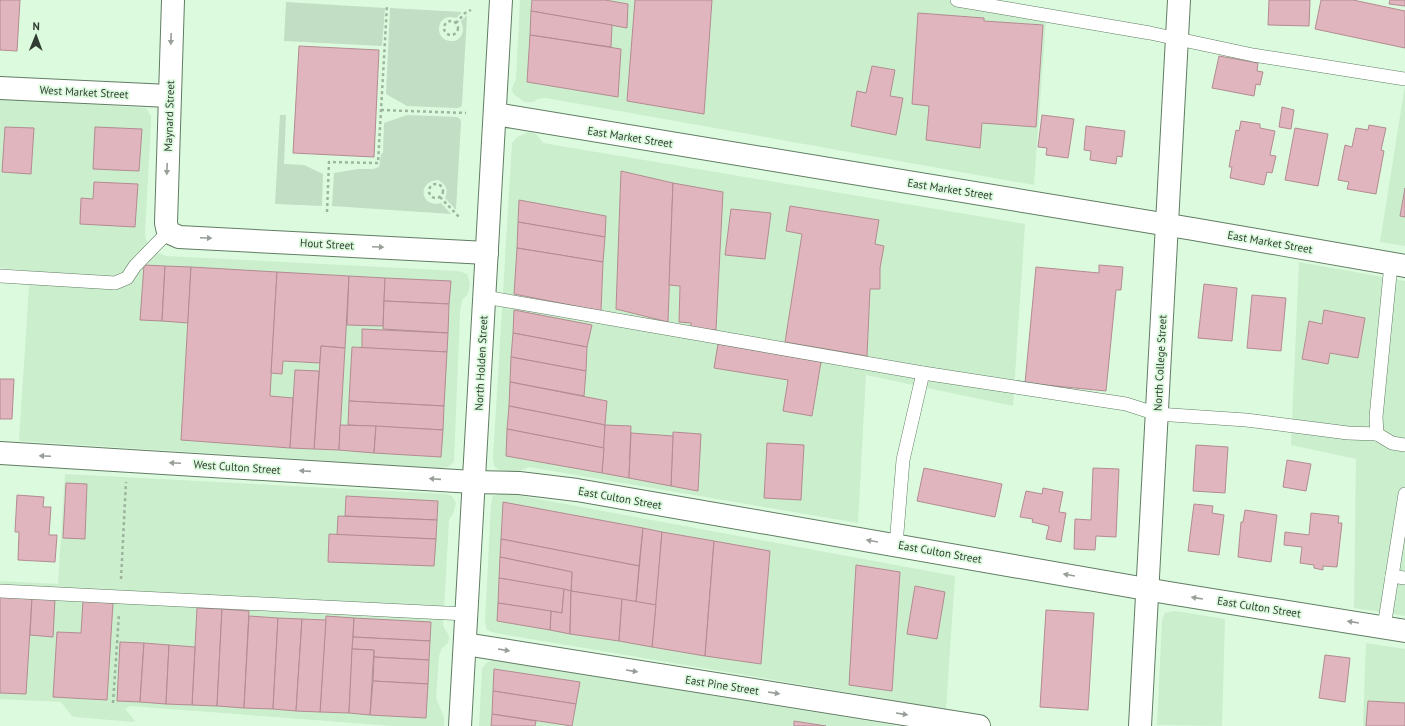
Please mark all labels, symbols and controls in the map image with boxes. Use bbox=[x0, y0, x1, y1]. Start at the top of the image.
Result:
north arrow bbox=[16, 16, 56, 56]
text: N bbox=[32, 19, 40, 33]
one-way arrow bbox=[168, 33, 175, 45]
street label: Maynard Street bbox=[161, 80, 177, 152]
street label: West Market Street bbox=[39, 83, 129, 101]
street label: East Market Street bbox=[586, 123, 674, 151]
one-way arrow bbox=[164, 163, 170, 176]
street label: East Market Street bbox=[906, 175, 994, 203]
street label: East Market Street bbox=[1226, 228, 1314, 256]
one-way arrow bbox=[200, 235, 212, 242]
street label: Hout Street bbox=[300, 236, 355, 252]
one-way arrow bbox=[372, 243, 384, 250]
street label: North College Street bbox=[1150, 314, 1170, 411]
street label: North Holden Street bbox=[472, 315, 490, 411]
one-way arrow bbox=[39, 452, 51, 459]
street label: West Culton Street bbox=[193, 457, 281, 477]
one-way arrow bbox=[168, 460, 181, 466]
one-way arrow bbox=[298, 468, 311, 474]
one-way arrow bbox=[428, 476, 441, 482]
street label: East Culton Street bbox=[577, 484, 663, 512]
one-way arrow bbox=[865, 537, 878, 543]
street label: East Culton Street bbox=[897, 538, 983, 566]
one-way arrow bbox=[1062, 572, 1075, 578]
street label: East Culton Street bbox=[1216, 593, 1302, 621]
one-way arrow bbox=[1191, 594, 1203, 600]
one-way arrow bbox=[1347, 619, 1359, 625]
one-way arrow bbox=[497, 647, 510, 653]
one-way arrow bbox=[626, 668, 638, 674]
street label: East Pine Street bbox=[684, 672, 760, 698]
one-way arrow bbox=[768, 690, 780, 696]
one-way arrow bbox=[896, 711, 909, 717]

